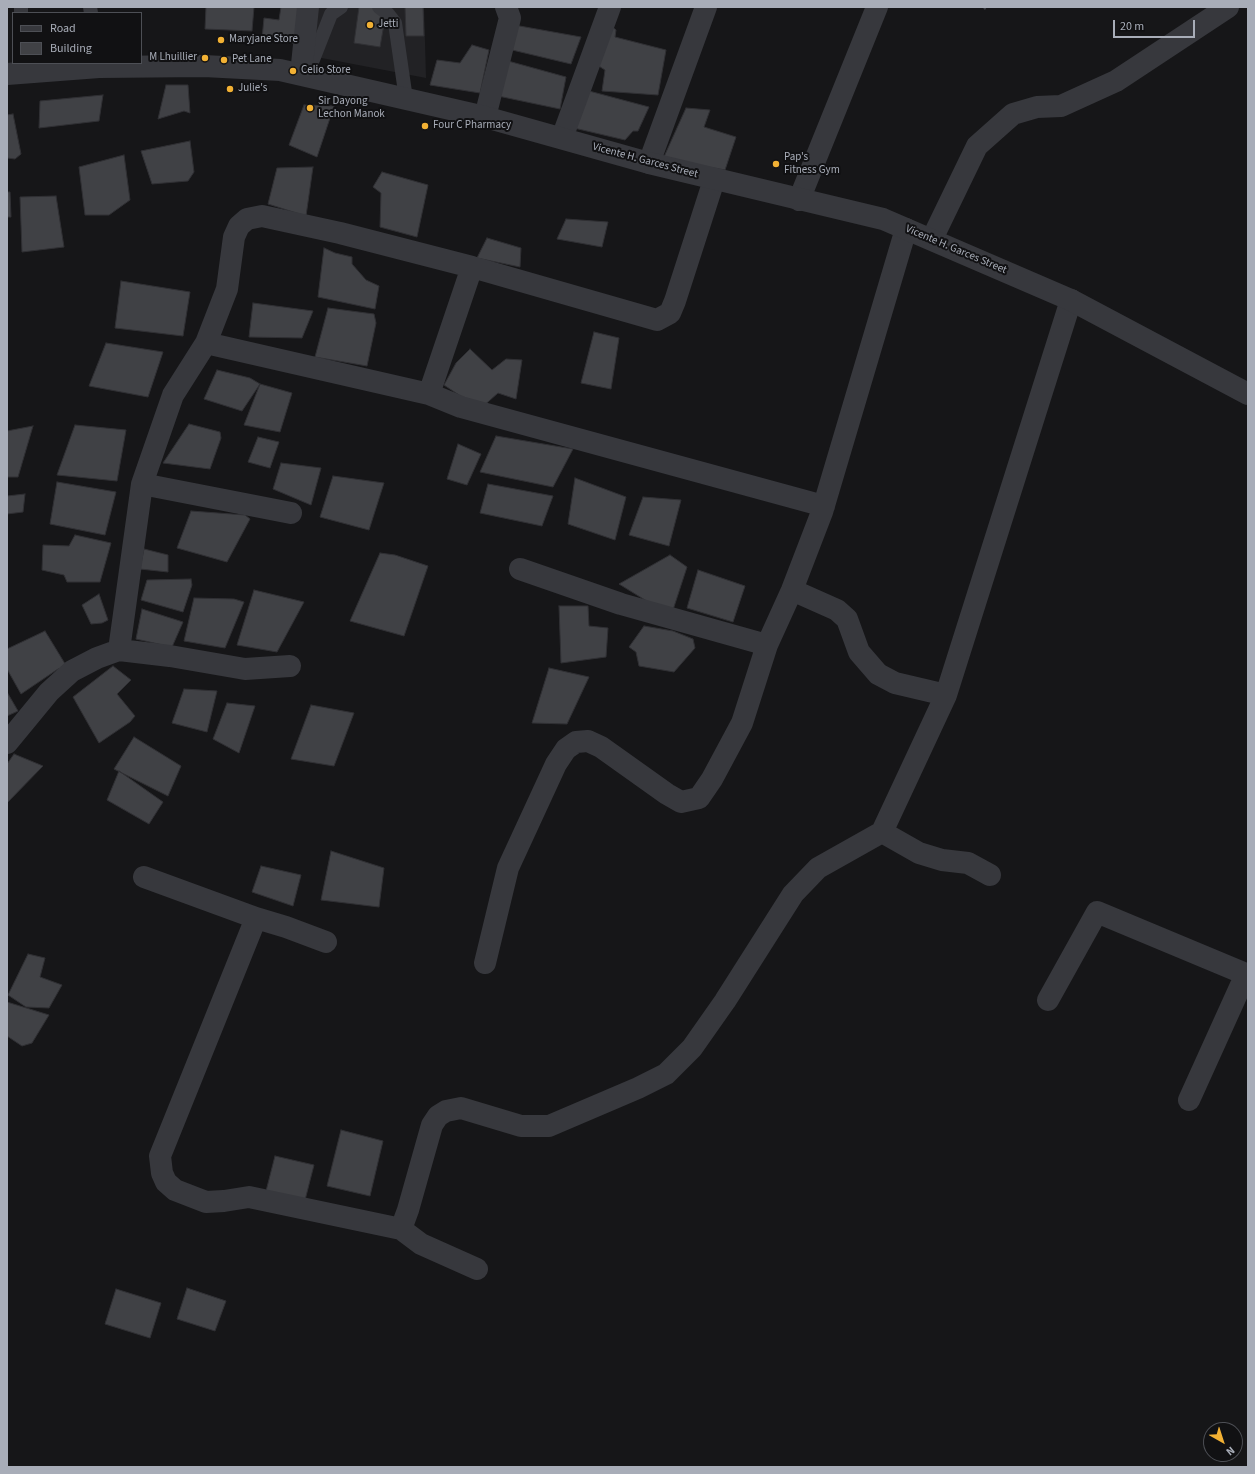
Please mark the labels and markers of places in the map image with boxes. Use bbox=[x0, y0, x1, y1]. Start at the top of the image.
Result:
place label: Jetti bbox=[378, 18, 399, 32]
marker: Jetti bbox=[365, 20, 375, 30]
place label: Maryjane Store bbox=[229, 33, 298, 47]
marker: Maryjane Store bbox=[216, 35, 226, 45]
place label: M Lhuillier bbox=[149, 51, 197, 65]
marker: M Lhuillier bbox=[200, 53, 210, 63]
place label: Pet Lane bbox=[232, 53, 272, 67]
marker: Pet Lane bbox=[219, 55, 229, 65]
place label: Celio Store bbox=[301, 64, 351, 78]
marker: Celio Store bbox=[288, 66, 298, 76]
place label: Julie's bbox=[238, 82, 267, 96]
marker: Julie's bbox=[225, 84, 235, 94]
place label: Sir Dayong Lechon Manok bbox=[318, 95, 385, 121]
marker: Sir Dayong Lechon Manok bbox=[305, 103, 315, 113]
place label: Four C Pharmacy bbox=[433, 119, 511, 133]
marker: Four C Pharmacy bbox=[420, 121, 430, 131]
place label: Pap's Fitness Gym bbox=[784, 151, 840, 177]
marker: Pap's Fitness Gym bbox=[771, 159, 781, 169]

